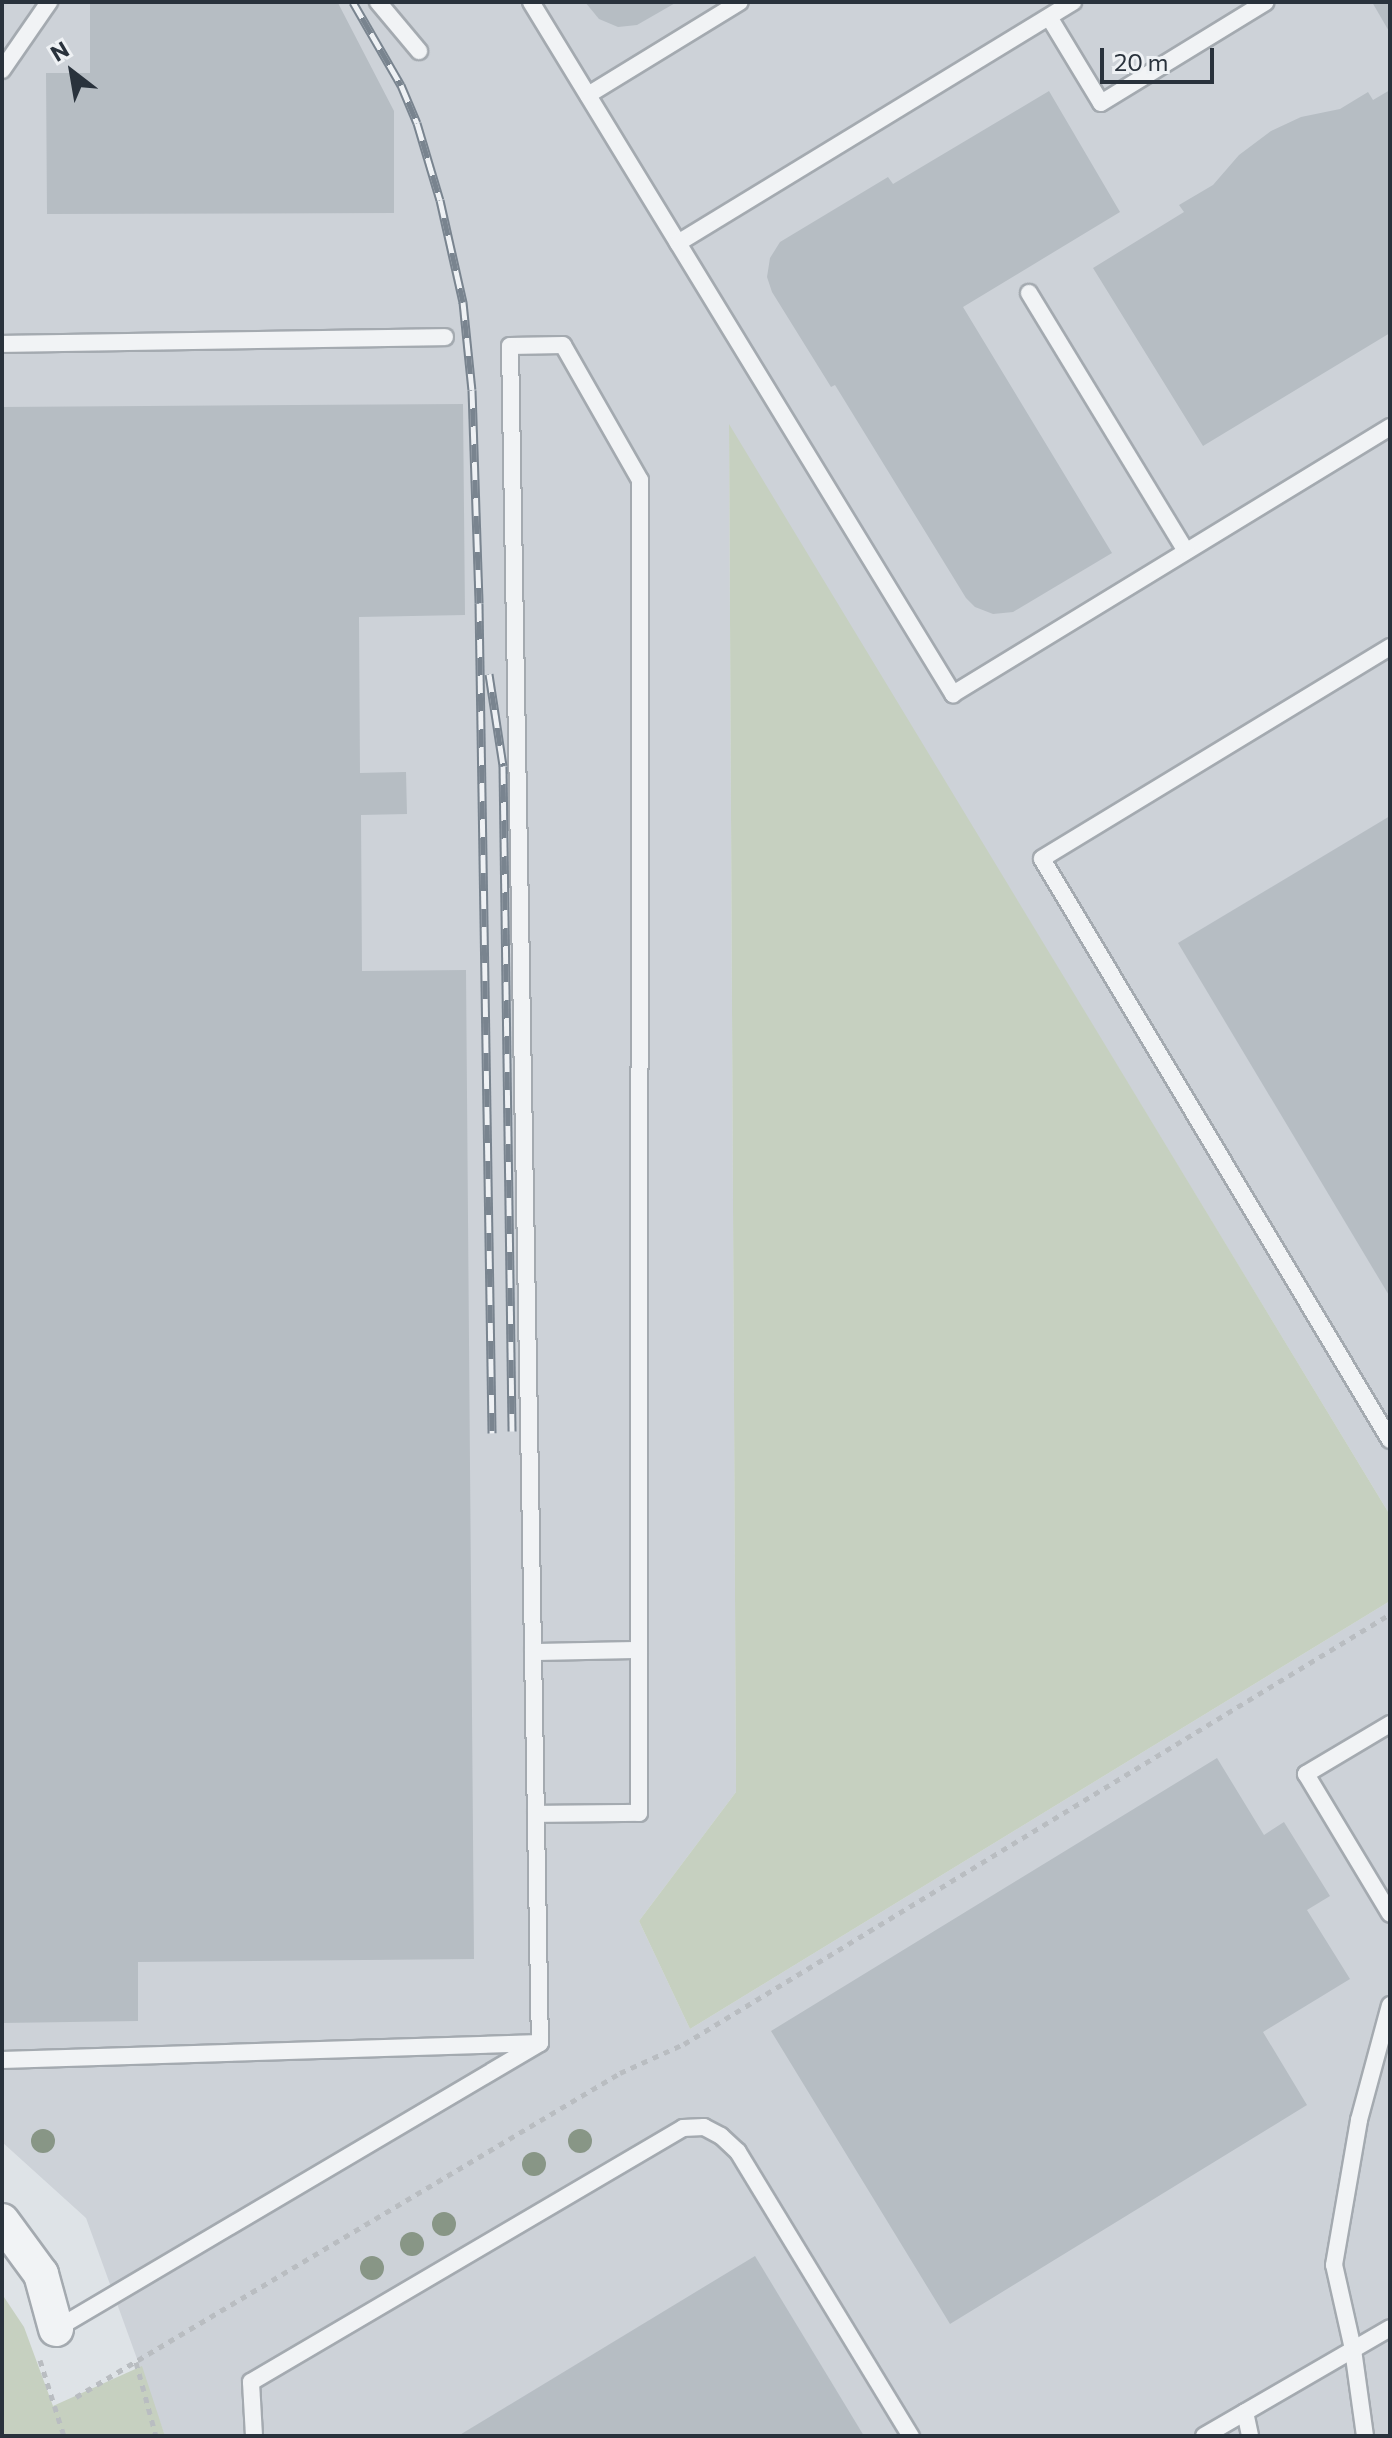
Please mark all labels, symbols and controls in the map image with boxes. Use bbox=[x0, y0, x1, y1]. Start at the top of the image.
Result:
north arrow bbox=[32, 32, 112, 112]
scale bar bbox=[1104, 32, 1218, 82]
text: N bbox=[45, 35, 73, 67]
text: 20 m bbox=[1114, 47, 1168, 76]

